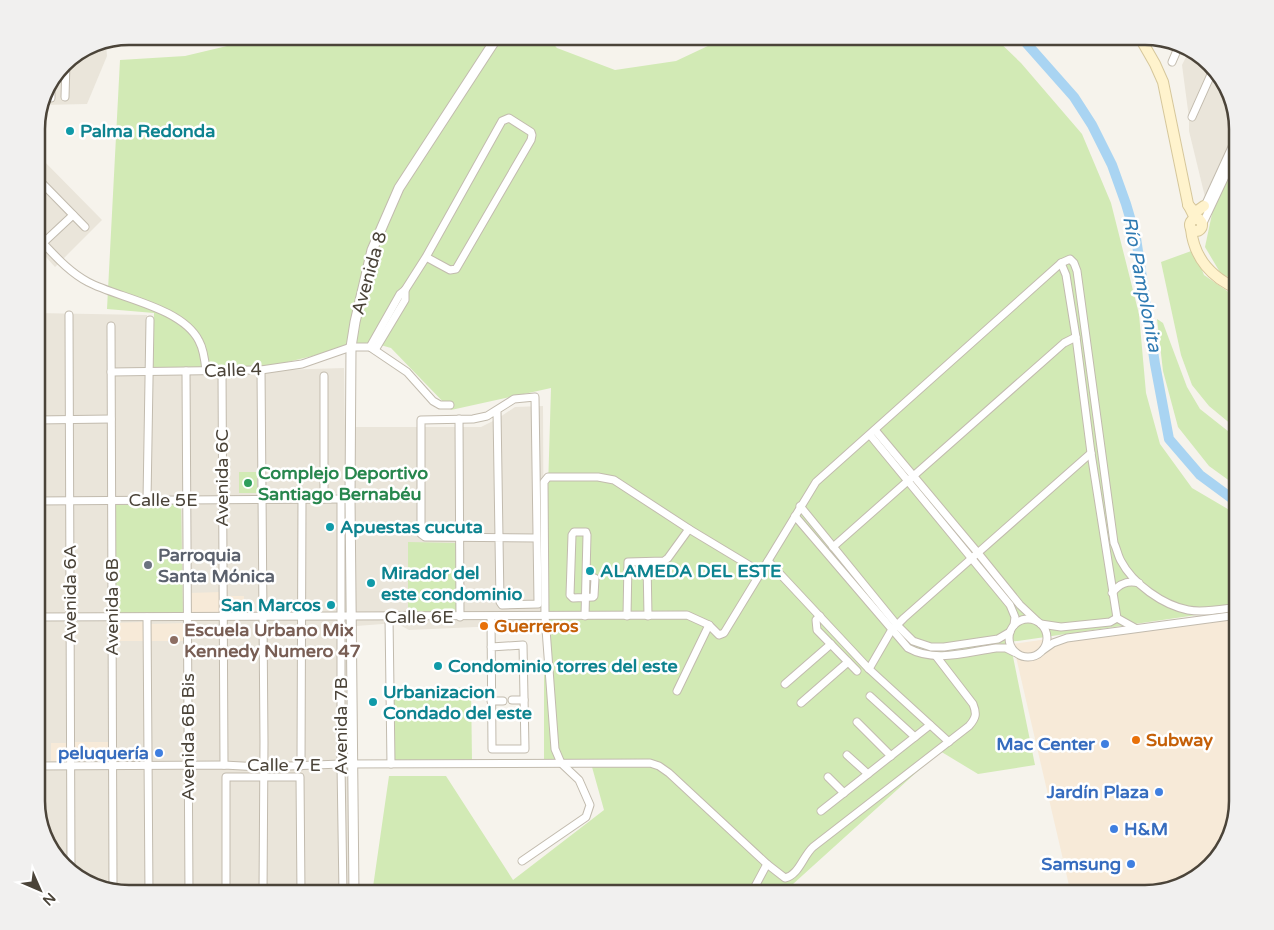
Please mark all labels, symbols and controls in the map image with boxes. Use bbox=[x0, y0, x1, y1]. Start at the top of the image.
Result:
place label: Palma Redonda bbox=[80, 120, 215, 142]
marker: Palma Redonda bbox=[64, 125, 76, 137]
water label: Río Pamplonita bbox=[1118, 214, 1166, 355]
street label: Avenida 8 bbox=[347, 229, 391, 317]
street label: Calle 4 bbox=[204, 358, 262, 382]
street label: Avenida 6C bbox=[211, 429, 233, 527]
place label: Complejo Deportivo Santiago Bernabéu bbox=[258, 462, 428, 505]
marker: Complejo Deportivo Santiago Bernabéu bbox=[242, 477, 254, 489]
street label: Calle 5E bbox=[128, 489, 198, 511]
place label: Apuestas cucuta bbox=[340, 516, 483, 538]
marker: Apuestas cucuta bbox=[324, 521, 336, 533]
place label: Parroquia Santa Mónica bbox=[158, 544, 275, 587]
street label: Avenida 6A bbox=[59, 545, 81, 643]
street label: Avenida 6B bbox=[101, 558, 123, 656]
marker: Parroquia Santa Mónica bbox=[142, 559, 154, 571]
place label: ALAMEDA DEL ESTE bbox=[600, 560, 782, 582]
place label: Mirador del este condominio bbox=[381, 562, 523, 605]
marker: ALAMEDA DEL ESTE bbox=[584, 565, 596, 577]
marker: Mirador del este condominio bbox=[365, 577, 377, 589]
place label: San Marcos bbox=[221, 594, 321, 616]
marker: San Marcos bbox=[325, 599, 337, 611]
street label: Calle 6E bbox=[384, 606, 454, 628]
place label: Guerreros bbox=[494, 615, 579, 637]
place label: Escuela Urbano Mix Kennedy Numero 47 bbox=[184, 619, 361, 662]
marker: Guerreros bbox=[478, 620, 490, 632]
marker: Escuela Urbano Mix Kennedy Numero 47 bbox=[168, 634, 180, 646]
place label: Condominio torres del este bbox=[448, 655, 678, 677]
marker: Condominio torres del este bbox=[432, 660, 444, 672]
street label: Avenida 6B Bis bbox=[177, 673, 199, 801]
street label: Avenida 7B bbox=[330, 677, 352, 775]
place label: Urbanizacion Condado del este bbox=[383, 681, 532, 724]
marker: Urbanizacion Condado del este bbox=[367, 696, 379, 708]
place label: Subway bbox=[1146, 729, 1213, 751]
place label: Mac Center bbox=[996, 733, 1096, 755]
marker: Subway bbox=[1130, 734, 1142, 746]
marker: Mac Center bbox=[1099, 738, 1111, 750]
place label: peluquería bbox=[58, 742, 149, 764]
marker: peluquería bbox=[153, 747, 165, 759]
street label: Calle 7 E bbox=[247, 754, 321, 776]
place label: Jardín Plaza bbox=[1046, 781, 1149, 803]
marker: Jardín Plaza bbox=[1153, 786, 1165, 798]
place label: H&M bbox=[1124, 818, 1168, 840]
marker: H&M bbox=[1108, 823, 1120, 835]
place label: Samsung bbox=[1041, 853, 1121, 875]
marker: Samsung bbox=[1125, 858, 1137, 870]
north arrow bbox=[15, 865, 65, 915]
text: N bbox=[39, 889, 59, 909]

